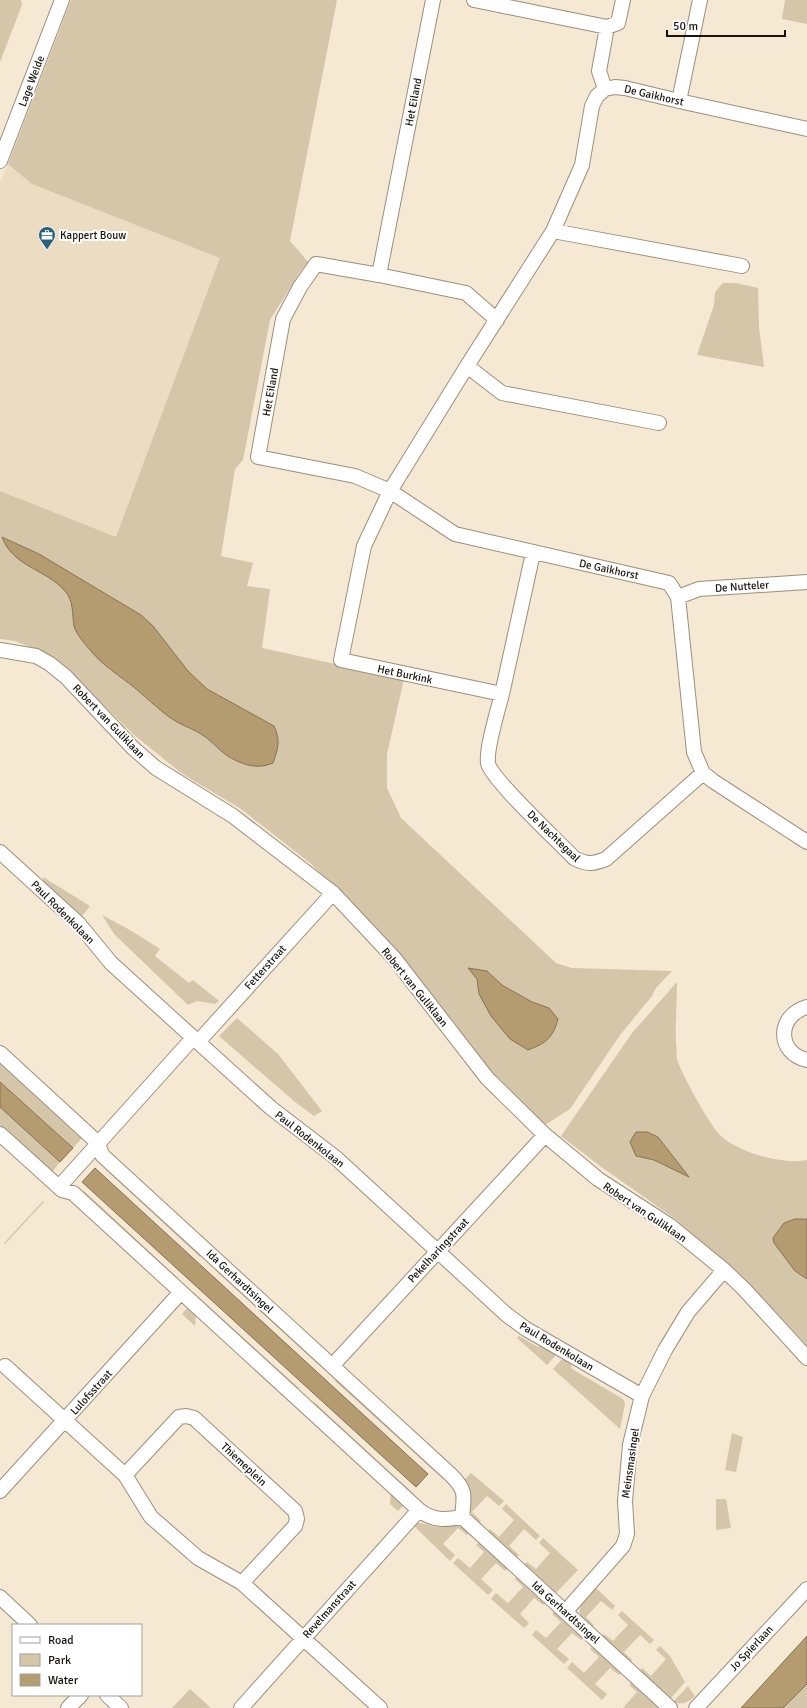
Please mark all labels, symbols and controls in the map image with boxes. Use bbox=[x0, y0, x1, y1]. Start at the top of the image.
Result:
scale bar bbox=[667, 12, 785, 38]
text: 50 m bbox=[673, 19, 698, 34]
street label: Lage Weide bbox=[16, 54, 47, 109]
street label: Het Eiland bbox=[402, 77, 425, 127]
street label: De Gaikhorst bbox=[623, 82, 685, 109]
office icon: Kappert Bouw bbox=[37, 225, 57, 250]
place label: Kappert Bouw bbox=[60, 229, 126, 242]
street label: Het Eiland bbox=[260, 367, 281, 417]
street label: De Gaikhorst bbox=[578, 557, 640, 582]
street label: De Nutteler bbox=[714, 578, 770, 595]
street label: Het Burkink bbox=[376, 662, 434, 687]
street label: Robert van Guliklaan bbox=[70, 682, 147, 761]
street label: De Nachtegaal bbox=[524, 808, 583, 865]
street label: Paul Rodenkolaan bbox=[28, 878, 97, 947]
street label: Fetterstraat bbox=[242, 942, 289, 992]
street label: Robert van Guliklaan bbox=[379, 945, 451, 1029]
street label: Paul Rodenkolaan bbox=[273, 1108, 347, 1170]
street label: Robert van Guliklaan bbox=[600, 1180, 689, 1245]
street label: Pekelharingstraat bbox=[405, 1215, 472, 1285]
street label: Ida Gerhardtsingel bbox=[203, 1247, 276, 1316]
street label: Paul Rodenkolaan bbox=[517, 1319, 596, 1374]
street label: Lulofsstraat bbox=[68, 1367, 115, 1418]
street label: Meinsmasingel bbox=[619, 1427, 642, 1499]
street label: Thiemeplein bbox=[218, 1440, 269, 1489]
street label: Revelmanstraat bbox=[300, 1578, 359, 1641]
street label: Ida Gerhardtsingel bbox=[529, 1578, 602, 1646]
street label: Jo Spierlaan bbox=[727, 1623, 776, 1674]
legend bbox=[12, 1624, 142, 1696]
text: Road bbox=[48, 1633, 74, 1648]
text: Park bbox=[48, 1653, 71, 1668]
text: Water bbox=[48, 1673, 79, 1688]

